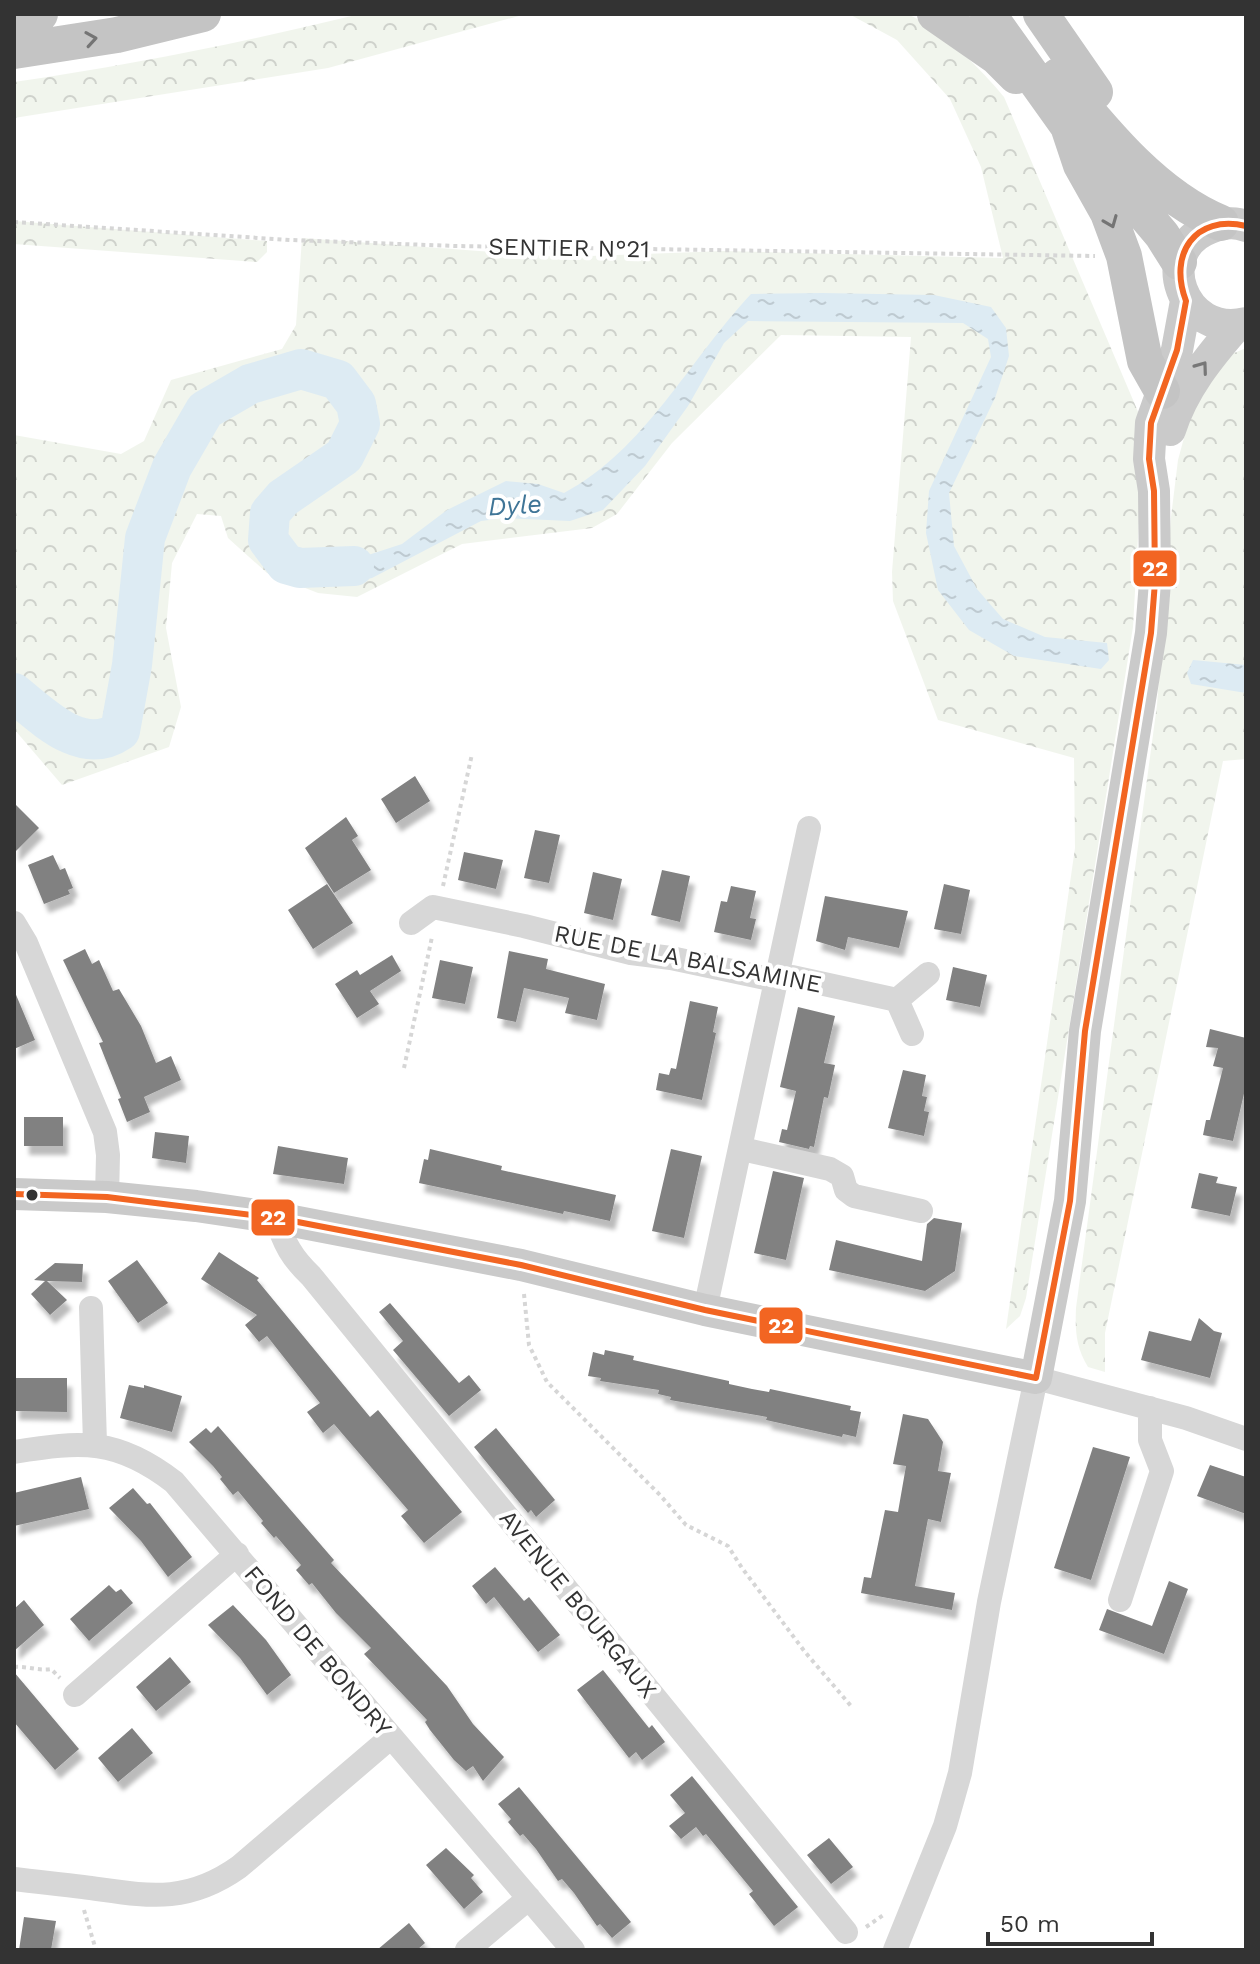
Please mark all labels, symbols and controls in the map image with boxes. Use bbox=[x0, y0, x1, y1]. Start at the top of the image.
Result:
one-way arrow bbox=[84, 31, 98, 48]
one-way arrow bbox=[1101, 214, 1118, 228]
street label: SENTIER N°21 bbox=[488, 233, 650, 263]
one-way arrow bbox=[1193, 362, 1207, 376]
water label: Dyle bbox=[487, 489, 543, 521]
line badge: 22 bbox=[1132, 549, 1178, 588]
text: 22 bbox=[1142, 556, 1168, 581]
street label: RUE DE LA BALSAMINE bbox=[552, 919, 824, 999]
unlabelled marker bbox=[24, 1187, 40, 1203]
line badge: 22 bbox=[250, 1198, 296, 1237]
text: 22 bbox=[260, 1205, 286, 1230]
line badge: 22 bbox=[758, 1306, 804, 1345]
text: 22 bbox=[768, 1313, 794, 1338]
street label: AVENUE BOURGAUX bbox=[494, 1504, 662, 1704]
street label: FOND DE BONDRY bbox=[239, 1560, 398, 1742]
scale bar bbox=[988, 1896, 1152, 1946]
text: 50 m bbox=[1000, 1910, 1060, 1938]

